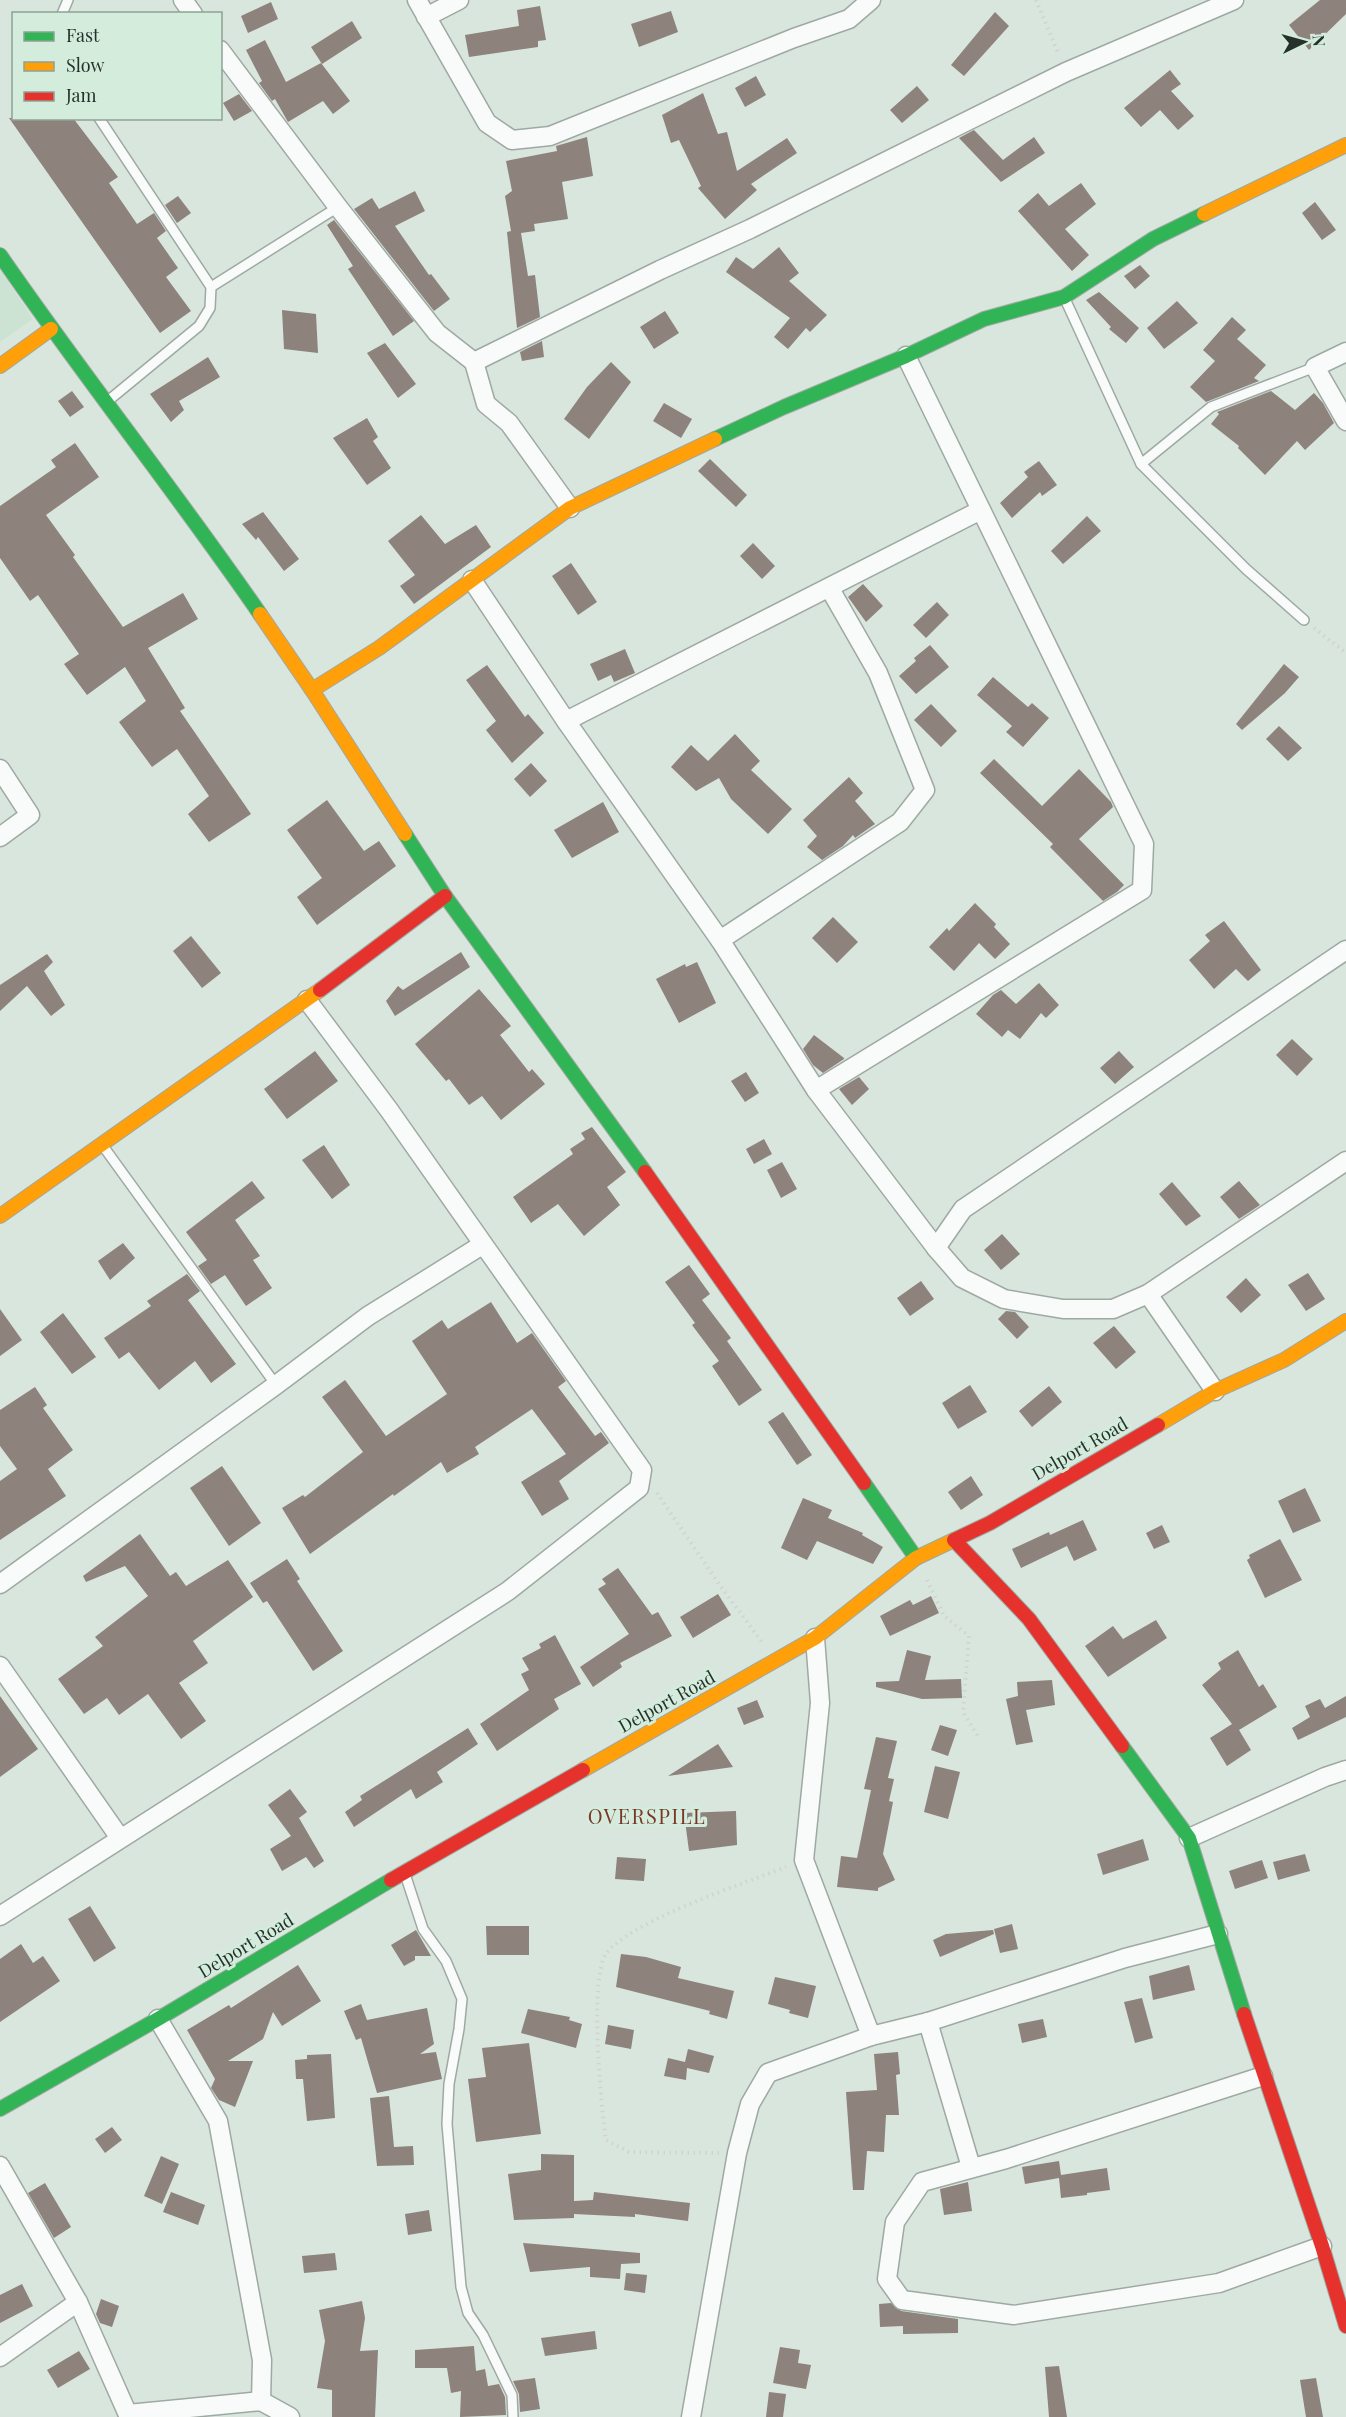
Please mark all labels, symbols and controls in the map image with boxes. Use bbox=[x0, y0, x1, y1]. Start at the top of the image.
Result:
legend bbox=[12, 12, 222, 120]
north arrow bbox=[1274, 12, 1334, 72]
text: Fast bbox=[66, 23, 100, 47]
text: N bbox=[1308, 34, 1330, 48]
text: Slow bbox=[66, 53, 104, 77]
text: Jam bbox=[65, 83, 96, 107]
street label: Delport Road bbox=[1027, 1411, 1132, 1485]
street label: Delport Road bbox=[614, 1664, 720, 1738]
district label: OVERSPILL bbox=[588, 1802, 706, 1829]
street label: Delport Road bbox=[193, 1907, 298, 1983]

